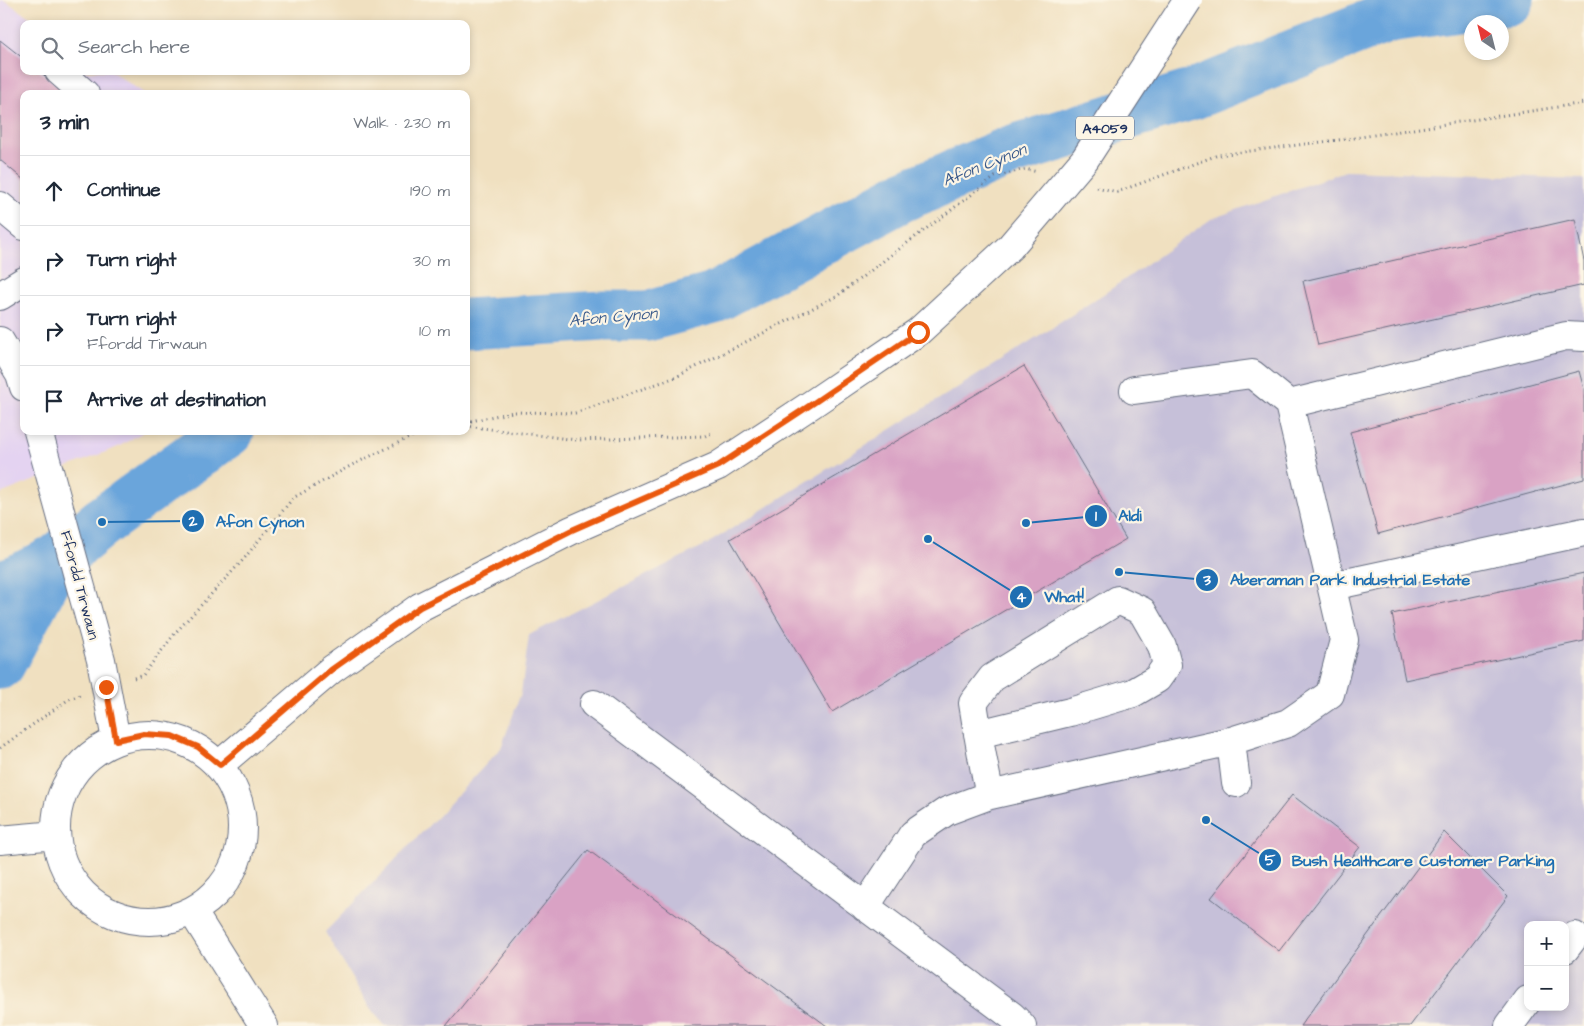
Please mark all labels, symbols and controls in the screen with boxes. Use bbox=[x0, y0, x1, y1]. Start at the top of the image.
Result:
north arrow bbox=[1464, 15, 1509, 60]
search box bbox=[20, 20, 470, 75]
icon: search bbox=[38, 34, 66, 62]
text: Search here bbox=[78, 34, 190, 61]
text: 3 min bbox=[40, 108, 89, 137]
text: Walk · 230 m bbox=[353, 112, 450, 134]
road number: A4059 bbox=[1076, 116, 1134, 140]
water label: Afon Cynon bbox=[939, 137, 1032, 193]
icon: ahead bbox=[40, 177, 68, 205]
text: Continue bbox=[87, 177, 161, 204]
text: 190 m bbox=[410, 180, 450, 202]
icon: right bbox=[40, 247, 68, 275]
text: Turn right bbox=[87, 247, 176, 274]
text: 30 m bbox=[413, 250, 450, 272]
water label: Afon Cynon bbox=[568, 302, 660, 333]
text: Turn right bbox=[87, 306, 176, 333]
icon: right bbox=[40, 317, 68, 345]
text: 10 m bbox=[419, 320, 450, 342]
route start bbox=[907, 321, 930, 344]
text: Ffordd Tirwaun bbox=[87, 333, 207, 355]
icon: arrive bbox=[40, 387, 68, 415]
text: Arrive at destination bbox=[87, 387, 266, 414]
callout: Aldi bbox=[1083, 500, 1152, 531]
text: Aldi bbox=[1118, 505, 1142, 527]
callout: Afon Cynon bbox=[181, 506, 314, 537]
text: 1 bbox=[1095, 506, 1097, 527]
text: 2 bbox=[188, 511, 198, 532]
text: Afon Cynon bbox=[216, 511, 304, 534]
street label: Ffordd Tirwaun bbox=[55, 528, 104, 642]
callout: Aberaman Park Industrial Estate bbox=[1195, 564, 1480, 595]
text: Aberaman Park Industrial Estate bbox=[1230, 569, 1470, 591]
text: 3 bbox=[1202, 570, 1211, 591]
callout: What! bbox=[1009, 581, 1094, 612]
text: What! bbox=[1043, 586, 1085, 608]
text: 4 bbox=[1016, 587, 1027, 608]
route end bbox=[95, 676, 118, 699]
callout: Bush Healthcare Customer Parking bbox=[1257, 845, 1565, 876]
text: 5 bbox=[1265, 850, 1276, 871]
text: Bush Healthcare Customer Parking bbox=[1292, 850, 1555, 874]
map controls bbox=[1524, 921, 1569, 1011]
button: + bbox=[1524, 921, 1569, 966]
button: − bbox=[1524, 966, 1569, 1011]

